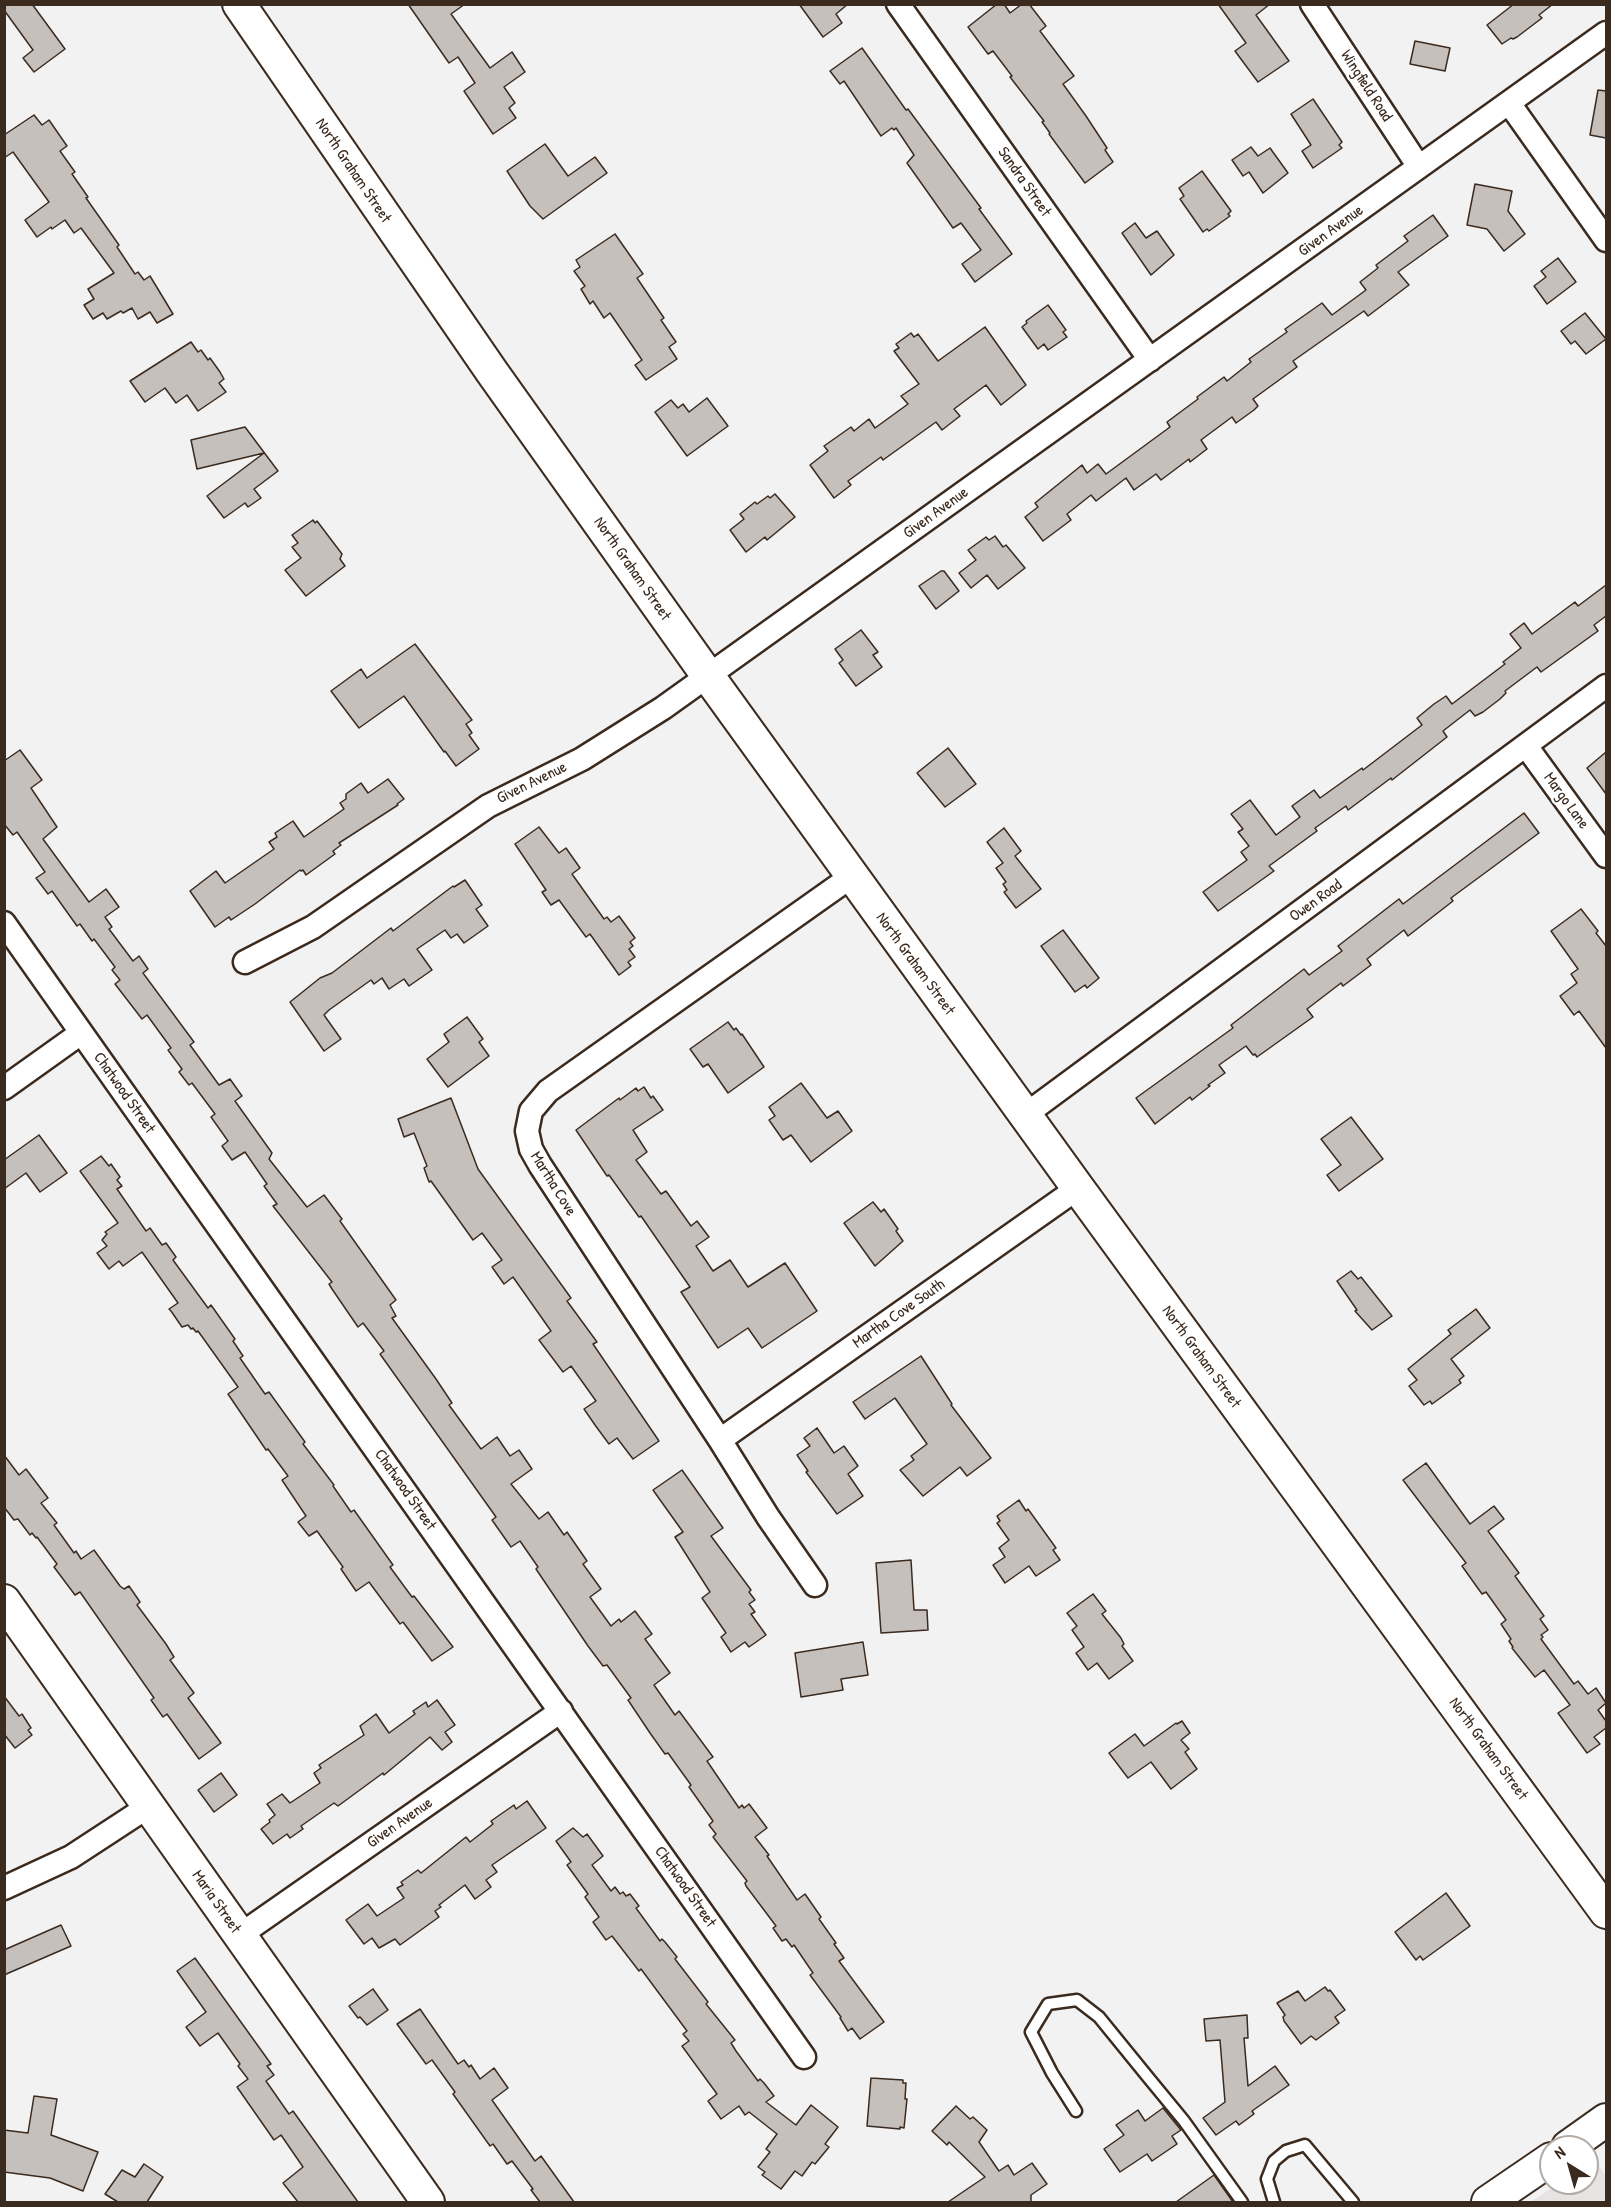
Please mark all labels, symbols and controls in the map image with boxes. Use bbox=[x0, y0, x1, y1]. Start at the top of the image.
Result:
street label: Wingfield Road bbox=[1336, 47, 1396, 125]
street label: North Graham Street bbox=[311, 115, 395, 227]
street label: Sandra Street bbox=[993, 144, 1055, 220]
street label: Given Avenue bbox=[1295, 201, 1367, 261]
street label: Given Avenue bbox=[900, 483, 972, 543]
street label: North Graham Street bbox=[589, 514, 675, 624]
street label: Given Avenue bbox=[494, 758, 570, 808]
street label: Margo Lane bbox=[1539, 769, 1593, 833]
street label: Owen Road bbox=[1286, 876, 1346, 926]
street label: North Graham Street bbox=[871, 909, 959, 1019]
street label: Chatwood Street bbox=[89, 1049, 159, 1137]
street label: Martha Cove bbox=[526, 1148, 580, 1220]
street label: Martha Cove South bbox=[849, 1275, 949, 1353]
street label: North Graham Street bbox=[1157, 1302, 1245, 1412]
street label: Chatwood Street bbox=[370, 1446, 440, 1534]
street label: North Graham Street bbox=[1444, 1694, 1532, 1804]
street label: Given Avenue bbox=[364, 1793, 436, 1853]
street label: Chatwood Street bbox=[650, 1843, 720, 1931]
street label: Maria Street bbox=[187, 1867, 245, 1937]
north arrow bbox=[1539, 2135, 1599, 2195]
text: N bbox=[1549, 2141, 1569, 2164]

